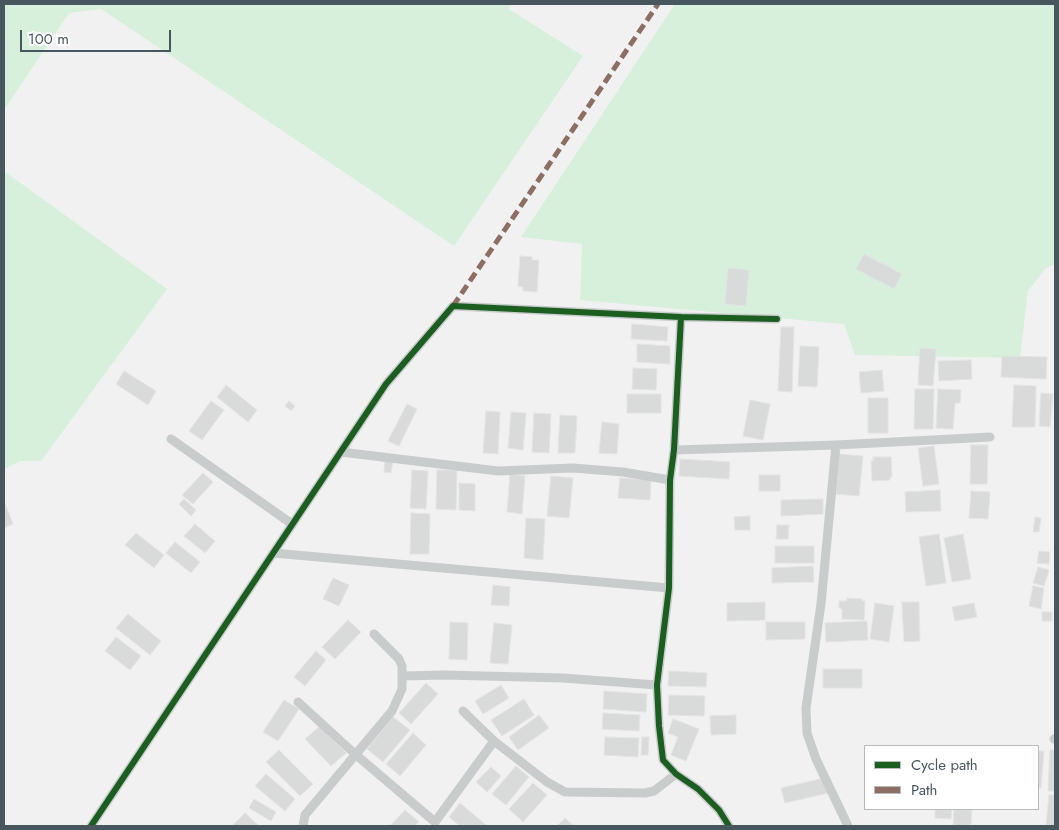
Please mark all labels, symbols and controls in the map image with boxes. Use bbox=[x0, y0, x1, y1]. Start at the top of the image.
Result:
scale bar bbox=[22, 20, 174, 52]
text: 100 m bbox=[28, 28, 69, 50]
legend bbox=[864, 745, 1039, 810]
text: Cycle path bbox=[911, 754, 978, 776]
text: Path bbox=[911, 779, 937, 801]

